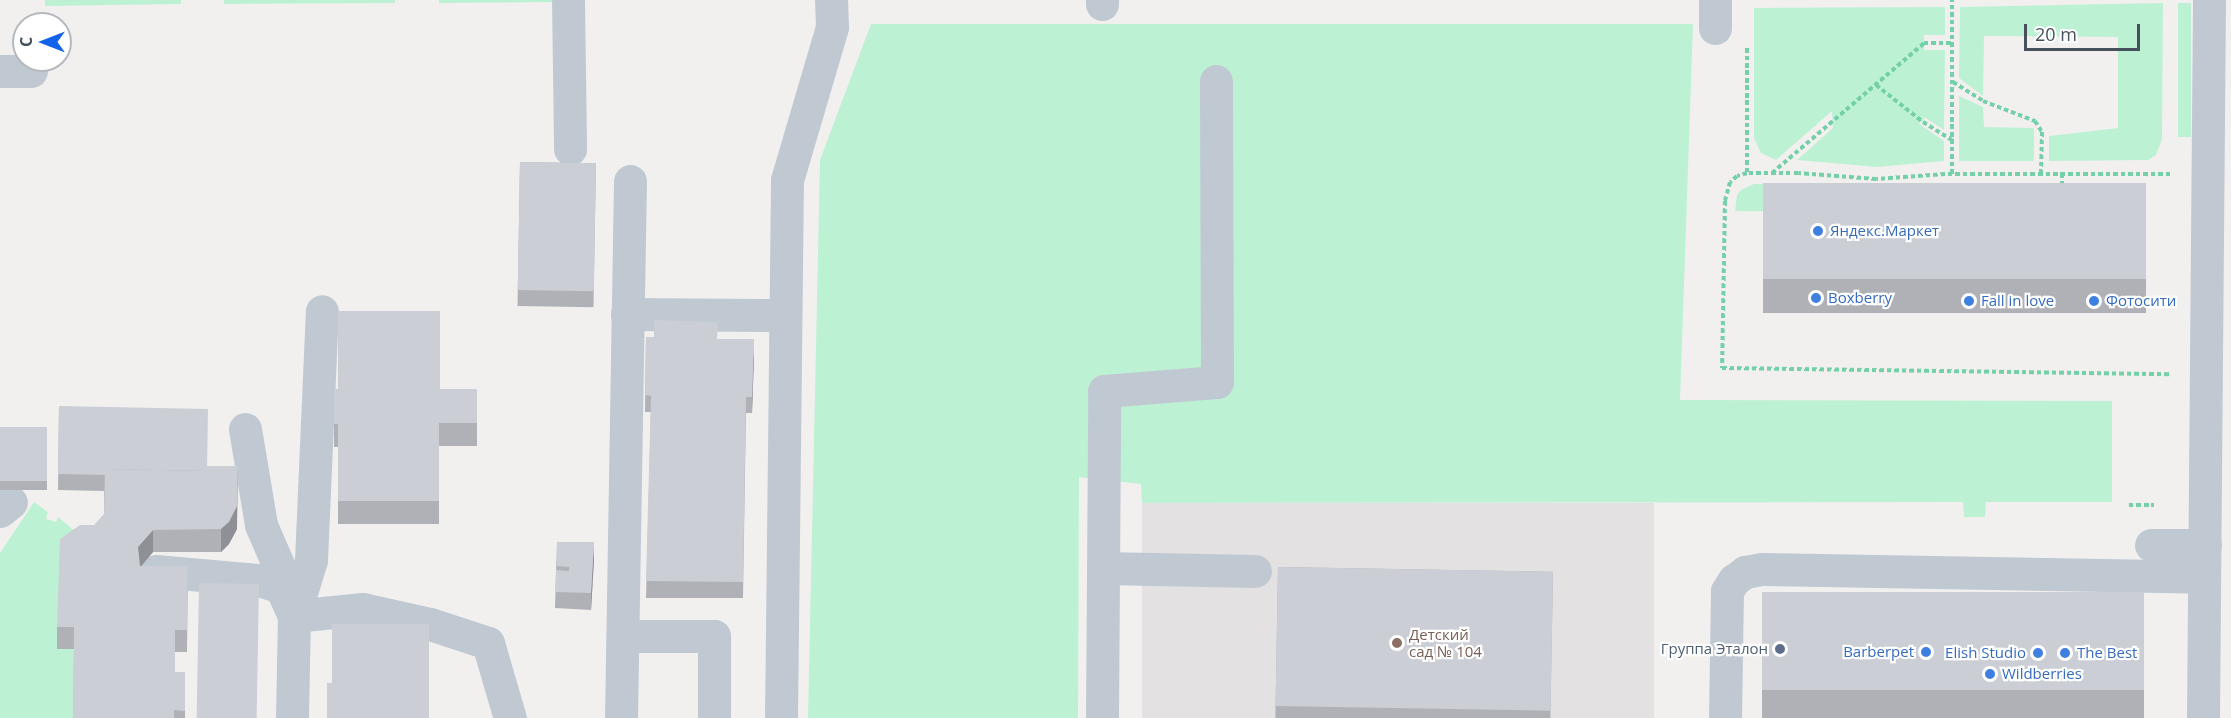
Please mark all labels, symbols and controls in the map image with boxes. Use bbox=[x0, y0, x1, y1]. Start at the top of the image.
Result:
north arrow bbox=[12, 12, 72, 72]
scale bar bbox=[2027, 12, 2142, 50]
text: 20 m bbox=[2035, 22, 2077, 46]
text: С bbox=[15, 37, 37, 47]
place label: Яндекс.Маркет bbox=[1830, 222, 1939, 240]
marker: Яндекс.Маркет bbox=[1811, 224, 1825, 238]
place label: Boxberry bbox=[1828, 289, 1892, 307]
marker: Boxberry bbox=[1809, 291, 1823, 305]
place label: Fall in love bbox=[1981, 292, 2054, 310]
place label: Фотосити bbox=[2106, 292, 2176, 310]
marker: Fall in love bbox=[1962, 294, 1976, 308]
marker: Фотосити bbox=[2087, 294, 2101, 308]
place label: Детский сад № 104 bbox=[1409, 625, 1482, 660]
marker: Детский сад № 104 bbox=[1390, 636, 1404, 650]
place label: Группа Эталон bbox=[1661, 640, 1768, 658]
marker: Группа Эталон bbox=[1773, 642, 1787, 656]
place label: Barberpet bbox=[1843, 643, 1914, 661]
place label: Elish Studio bbox=[1945, 644, 2026, 662]
place label: The Best bbox=[2077, 644, 2137, 662]
marker: Barberpet bbox=[1919, 645, 1933, 659]
marker: Elish Studio bbox=[2031, 646, 2045, 660]
marker: The Best bbox=[2058, 646, 2072, 660]
place label: Wildberries bbox=[2002, 665, 2082, 683]
marker: Wildberries bbox=[1983, 667, 1997, 681]

